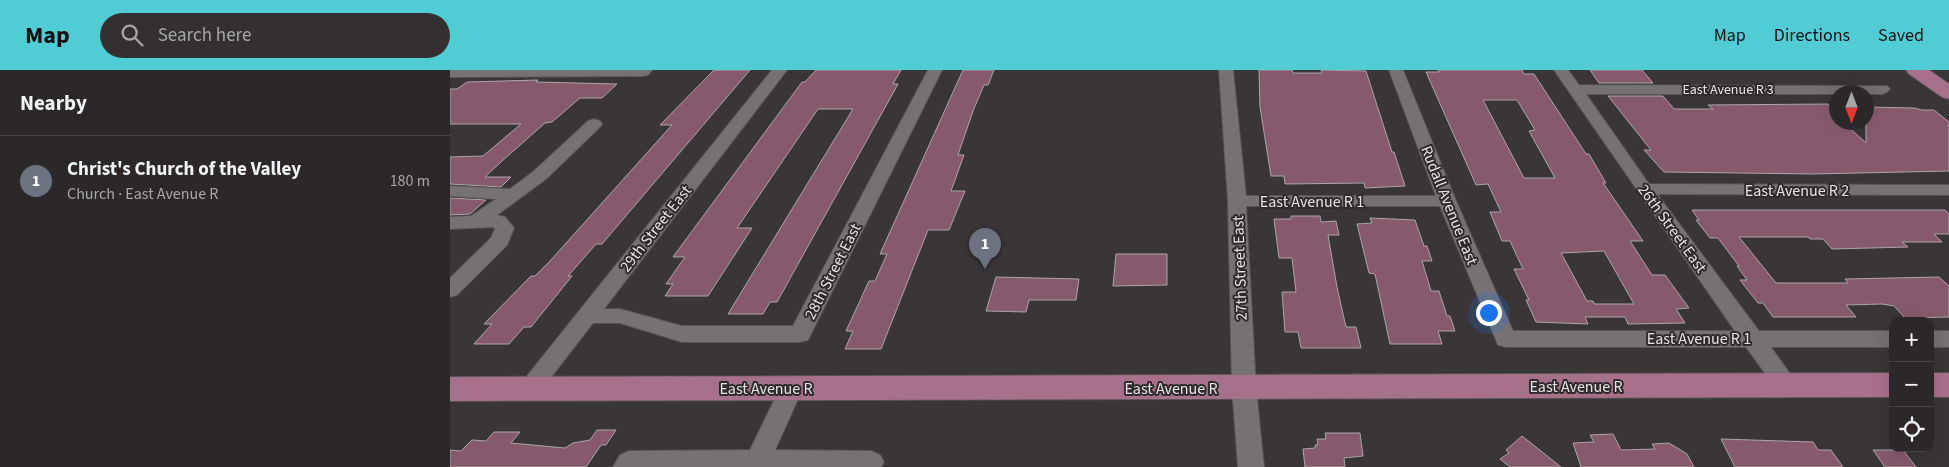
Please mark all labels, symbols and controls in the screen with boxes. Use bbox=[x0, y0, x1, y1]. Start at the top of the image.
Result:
search box bbox=[100, 13, 450, 58]
text: Map bbox=[25, 18, 70, 53]
icon: search bbox=[118, 21, 146, 49]
text: Search here bbox=[158, 22, 251, 49]
text: Map bbox=[1714, 23, 1746, 48]
text: Directions bbox=[1774, 23, 1850, 48]
text: Saved bbox=[1878, 23, 1924, 48]
street label: East Avenue R 3 bbox=[1682, 80, 1774, 100]
north arrow bbox=[1829, 85, 1874, 130]
text: Nearby bbox=[20, 88, 87, 118]
street label: Rudall Avenue East bbox=[1415, 142, 1483, 269]
text: Christ's Church of the Valley bbox=[67, 156, 301, 183]
text: 1 bbox=[32, 170, 40, 192]
text: 180 m bbox=[390, 170, 430, 192]
street label: 29th Street East bbox=[615, 180, 697, 277]
street label: 26th Street East bbox=[1632, 180, 1712, 278]
street label: East Avenue R 2 bbox=[1745, 180, 1849, 202]
text: Church · East Avenue R bbox=[67, 183, 218, 205]
street label: East Avenue R 1 bbox=[1260, 191, 1364, 213]
street label: 27th Street East bbox=[1227, 215, 1253, 321]
street label: 28th Street East bbox=[799, 219, 867, 323]
pin: 1 bbox=[969, 228, 1001, 269]
your location bbox=[1476, 300, 1502, 326]
map controls bbox=[1889, 317, 1934, 452]
button: + bbox=[1889, 317, 1934, 362]
street label: East Avenue R 1 bbox=[1647, 328, 1751, 350]
button: − bbox=[1889, 362, 1934, 407]
street label: East Avenue R bbox=[1529, 376, 1623, 398]
street label: East Avenue R bbox=[719, 378, 813, 400]
street label: East Avenue R bbox=[1124, 378, 1218, 400]
button: locate bbox=[1889, 407, 1934, 452]

